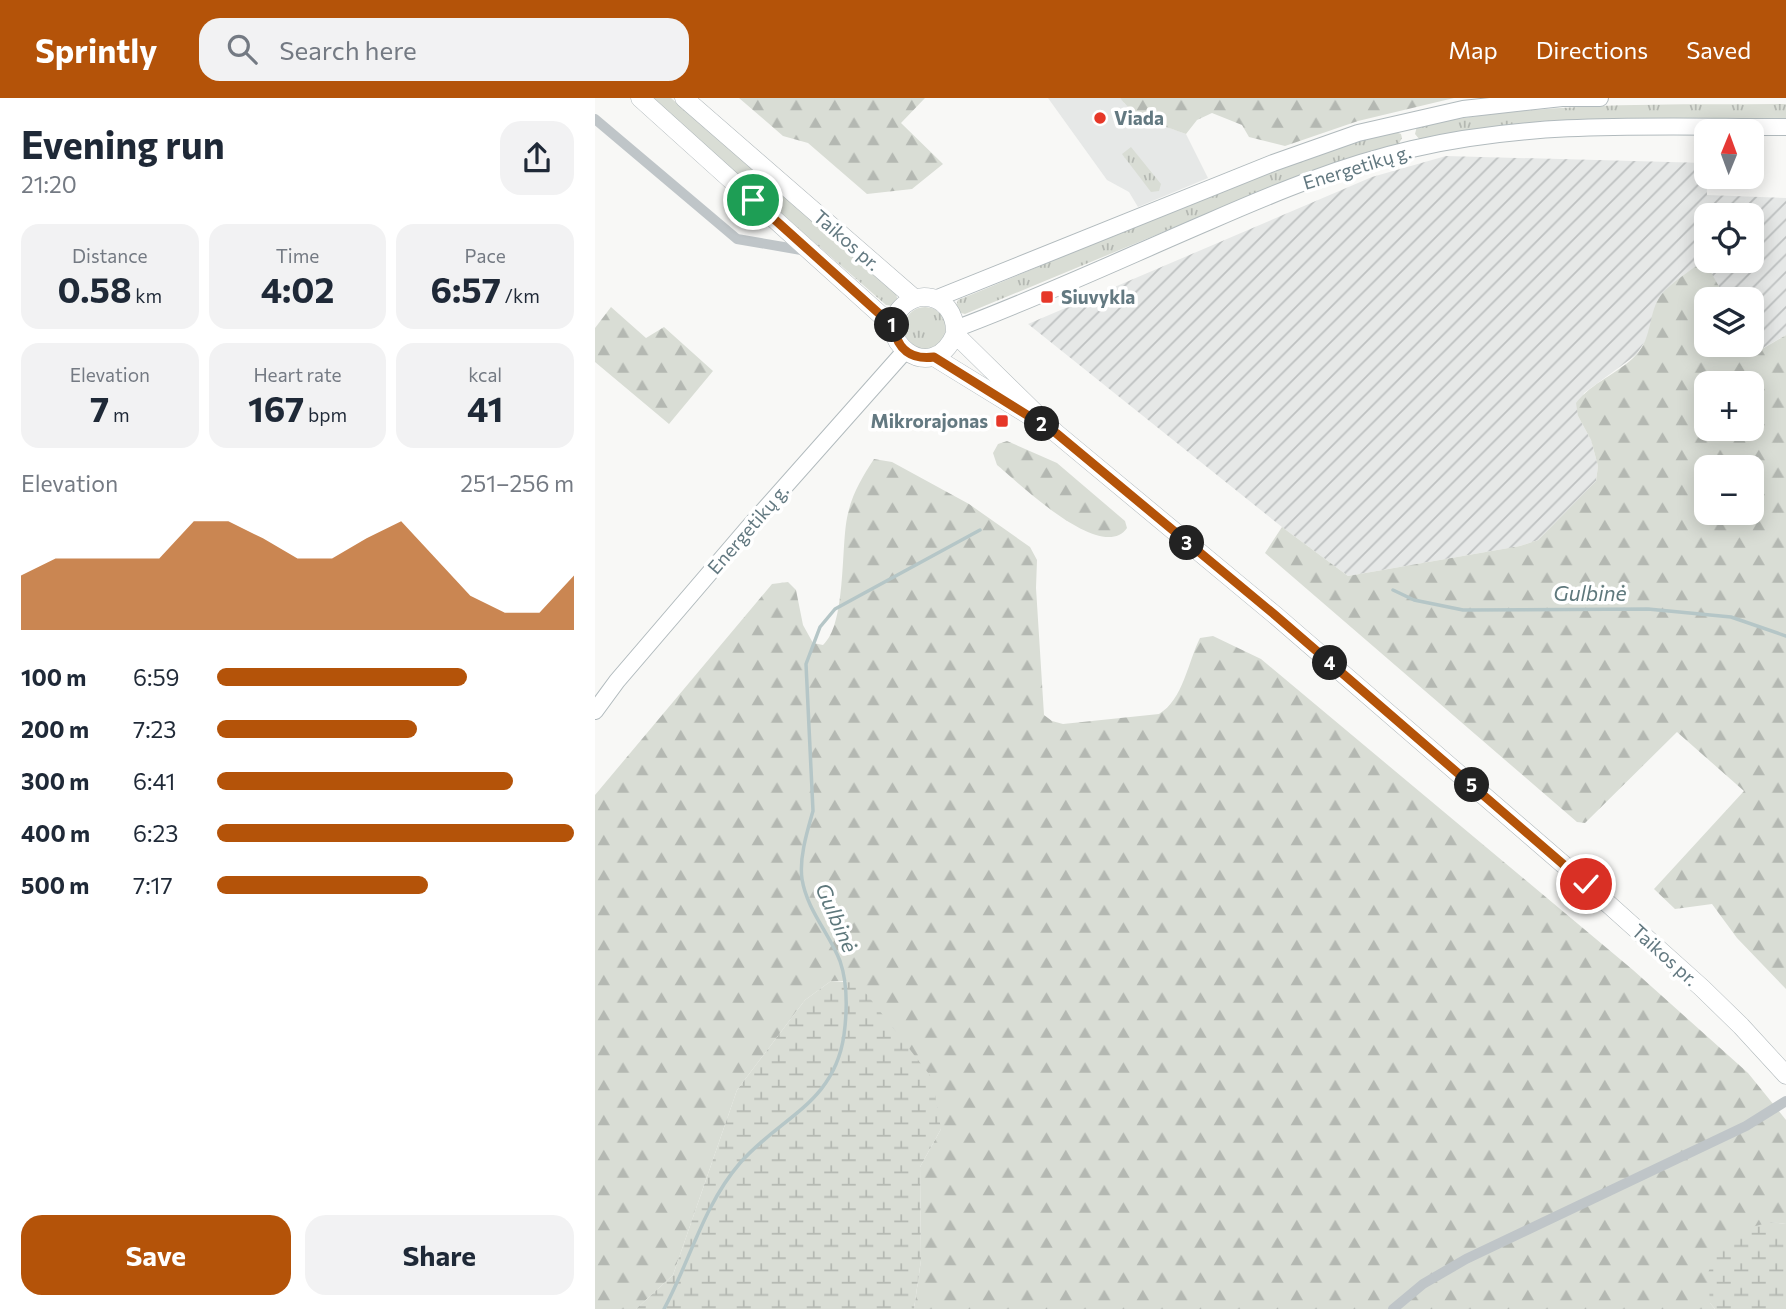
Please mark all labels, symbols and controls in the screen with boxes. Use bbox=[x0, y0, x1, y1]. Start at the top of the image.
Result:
search box bbox=[199, 18, 689, 81]
text: Sprintly bbox=[35, 29, 157, 70]
icon: search bbox=[223, 30, 261, 68]
text: Search here bbox=[279, 34, 417, 65]
text: Map bbox=[1448, 35, 1498, 64]
text: Directions bbox=[1536, 35, 1648, 64]
text: Saved bbox=[1686, 35, 1751, 64]
place label: Viada bbox=[1114, 106, 1164, 129]
marker: Viada bbox=[1092, 110, 1108, 126]
north arrow bbox=[1694, 119, 1764, 189]
map controls bbox=[1694, 119, 1764, 525]
text: Evening run bbox=[21, 120, 225, 167]
button: share bbox=[500, 121, 574, 195]
street label: Energetikų g. bbox=[1300, 139, 1414, 194]
text: 21:20 bbox=[21, 170, 77, 198]
pin bbox=[723, 170, 783, 230]
icon: arrive bbox=[734, 181, 772, 219]
button: locate bbox=[1694, 203, 1764, 273]
street label: Taikos pr. bbox=[809, 204, 885, 275]
text: Distance bbox=[72, 244, 148, 267]
text: Time bbox=[276, 244, 319, 267]
text: Pace bbox=[465, 244, 506, 267]
text: 0.58 bbox=[58, 267, 132, 310]
text: 4:02 bbox=[261, 267, 334, 310]
text: 6:57 bbox=[430, 267, 501, 310]
text: km bbox=[132, 284, 162, 307]
text: /km bbox=[501, 284, 540, 307]
place label: Siuvykla bbox=[1061, 285, 1135, 308]
button: layers bbox=[1694, 287, 1764, 357]
marker: Siuvykla bbox=[1039, 289, 1055, 305]
pin: 1 bbox=[875, 308, 909, 342]
text: 1 bbox=[887, 313, 896, 336]
text: Elevation bbox=[70, 363, 150, 386]
text: Heart rate bbox=[253, 363, 342, 386]
text: kcal bbox=[468, 363, 502, 386]
button: + bbox=[1694, 371, 1764, 441]
text: 7 bbox=[90, 386, 109, 429]
text: 167 bbox=[248, 386, 304, 429]
text: 41 bbox=[467, 386, 503, 429]
text: m bbox=[109, 403, 130, 426]
text: bpm bbox=[304, 403, 347, 426]
pin: 2 bbox=[1025, 406, 1059, 442]
place label: Mikrorajonas bbox=[870, 409, 988, 432]
text: 2 bbox=[1036, 412, 1047, 435]
marker: Mikrorajonas bbox=[994, 413, 1010, 429]
button: − bbox=[1694, 455, 1764, 525]
text: Elevation bbox=[21, 469, 118, 497]
text: 251–256 m bbox=[460, 469, 574, 497]
street label: Energetikų g. bbox=[702, 479, 793, 578]
pin: 3 bbox=[1169, 526, 1205, 560]
text: 3 bbox=[1181, 531, 1192, 554]
water label: Gulbinė bbox=[1553, 580, 1627, 605]
pin: 4 bbox=[1313, 646, 1347, 680]
text: 4 bbox=[1324, 651, 1335, 674]
text: 100 m bbox=[21, 663, 86, 691]
text: 6:59 bbox=[133, 663, 180, 691]
text: 200 m bbox=[21, 715, 89, 743]
text: 7:23 bbox=[133, 715, 176, 743]
text: 300 m bbox=[21, 767, 89, 795]
text: 6:41 bbox=[133, 767, 175, 795]
pin: 5 bbox=[1455, 768, 1489, 802]
text: 5 bbox=[1466, 773, 1477, 796]
text: 400 m bbox=[21, 819, 90, 847]
text: 6:23 bbox=[133, 819, 178, 847]
pin bbox=[1556, 854, 1616, 914]
icon: check bbox=[1567, 865, 1605, 903]
text: 500 m bbox=[21, 871, 89, 899]
text: 7:17 bbox=[133, 871, 173, 899]
water label: Gulbinė bbox=[811, 879, 864, 956]
street label: Taikos pr. bbox=[1628, 919, 1703, 990]
button: Save bbox=[21, 1215, 291, 1295]
button: Share bbox=[305, 1215, 574, 1295]

